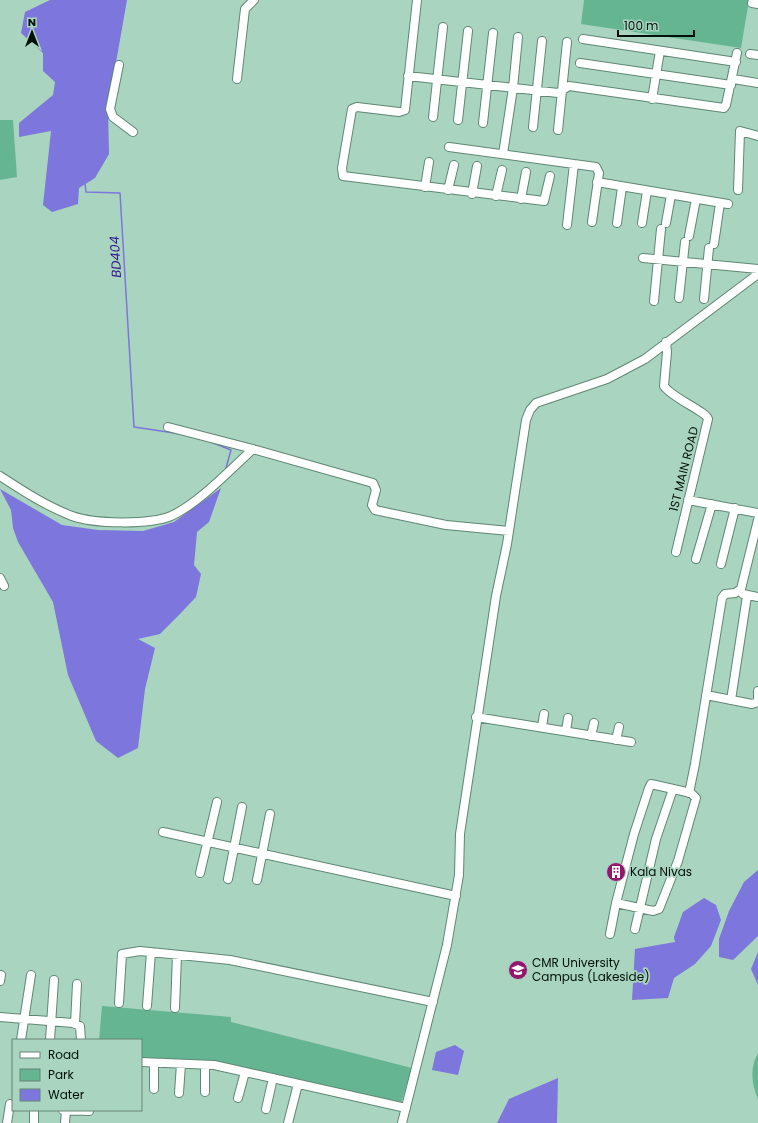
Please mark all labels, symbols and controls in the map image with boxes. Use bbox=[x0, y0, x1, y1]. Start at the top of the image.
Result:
north arrow bbox=[12, 12, 52, 52]
scale bar bbox=[618, 12, 694, 38]
text: N bbox=[28, 14, 36, 30]
text: 100 m bbox=[624, 17, 658, 34]
water label: BD404 bbox=[105, 236, 126, 278]
street label: 1ST MAIN ROAD bbox=[665, 425, 702, 513]
building icon: Kala Nivas bbox=[605, 861, 627, 883]
place label: Kala Nivas bbox=[630, 863, 692, 880]
place label: CMR University Campus (Lakeside) bbox=[532, 954, 650, 985]
school or university icon: CMR University Campus (Lakeside) bbox=[507, 959, 529, 981]
legend bbox=[12, 1039, 142, 1111]
text: Road bbox=[48, 1046, 79, 1063]
text: Park bbox=[48, 1066, 75, 1083]
text: Water bbox=[48, 1086, 85, 1103]

